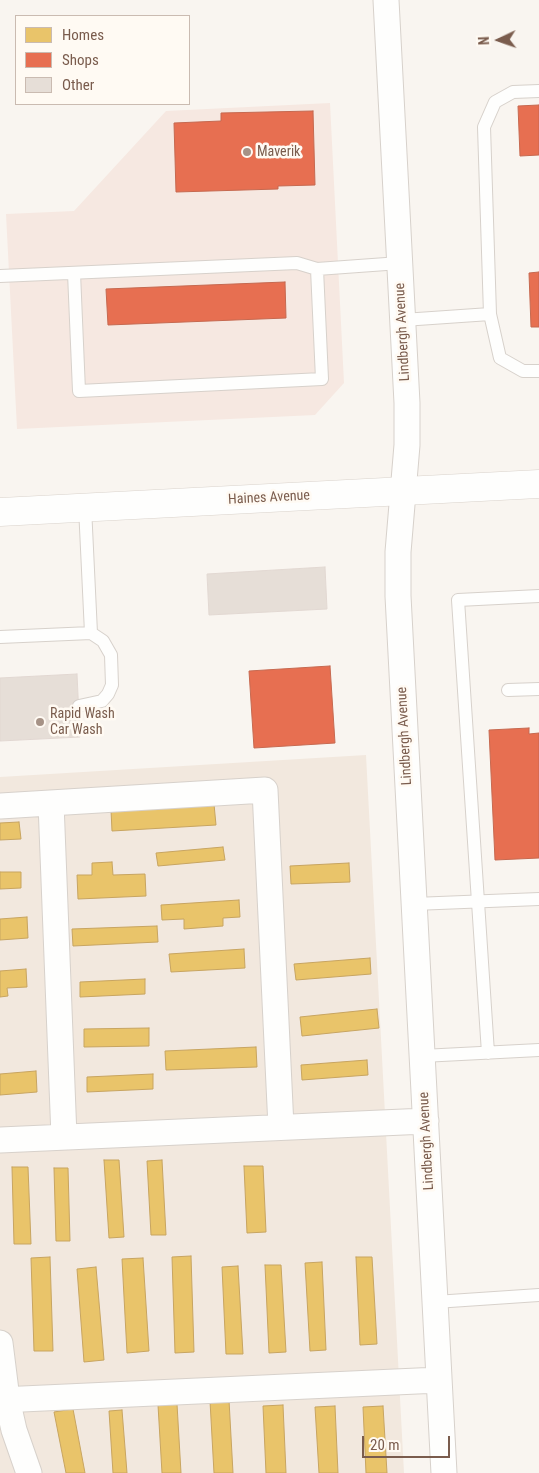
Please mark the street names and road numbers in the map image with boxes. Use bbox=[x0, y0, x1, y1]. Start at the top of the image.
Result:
street label: Lindbergh Avenue bbox=[392, 282, 414, 382]
street label: Haines Avenue bbox=[228, 487, 310, 509]
street label: Lindbergh Avenue bbox=[394, 686, 416, 786]
street label: Lindbergh Avenue bbox=[416, 1091, 438, 1191]

